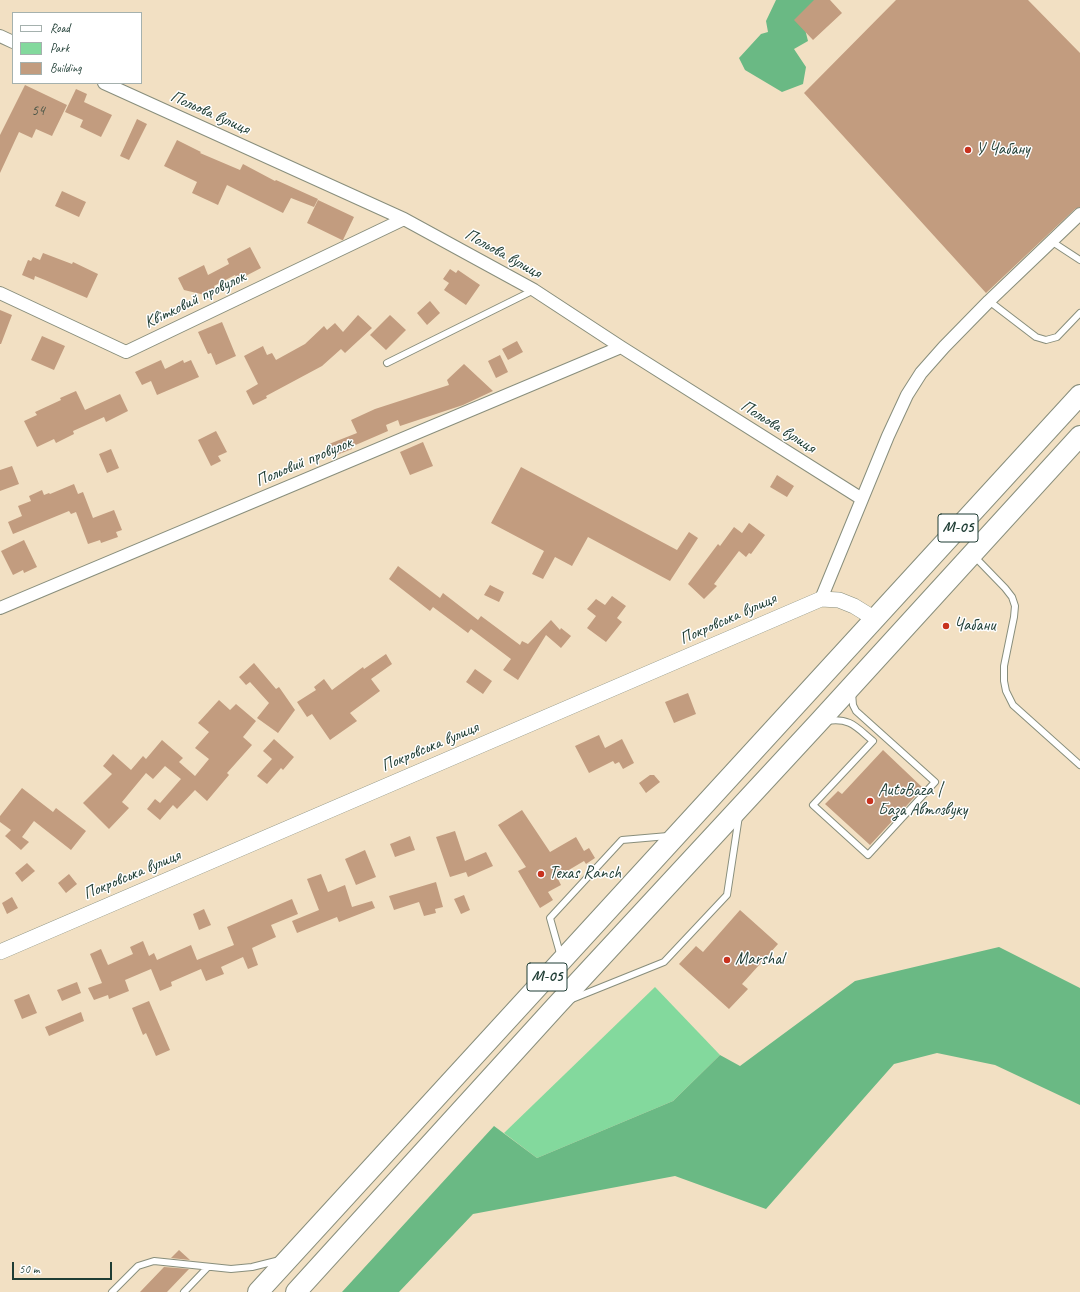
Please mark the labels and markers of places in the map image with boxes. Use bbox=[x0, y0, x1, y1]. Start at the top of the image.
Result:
place label: У Чабану bbox=[976, 140, 1030, 160]
marker: У Чабану bbox=[963, 145, 973, 155]
place label: Чабани bbox=[954, 616, 995, 636]
marker: Чабани bbox=[941, 621, 951, 631]
place label: AutoBaza | База Автозвуку bbox=[878, 781, 967, 821]
marker: AutoBaza | База Автозвуку bbox=[865, 796, 875, 806]
place label: Texas Ranch bbox=[549, 864, 621, 884]
marker: Texas Ranch bbox=[536, 869, 546, 879]
place label: Marshal bbox=[735, 950, 784, 970]
marker: Marshal bbox=[722, 955, 732, 965]

